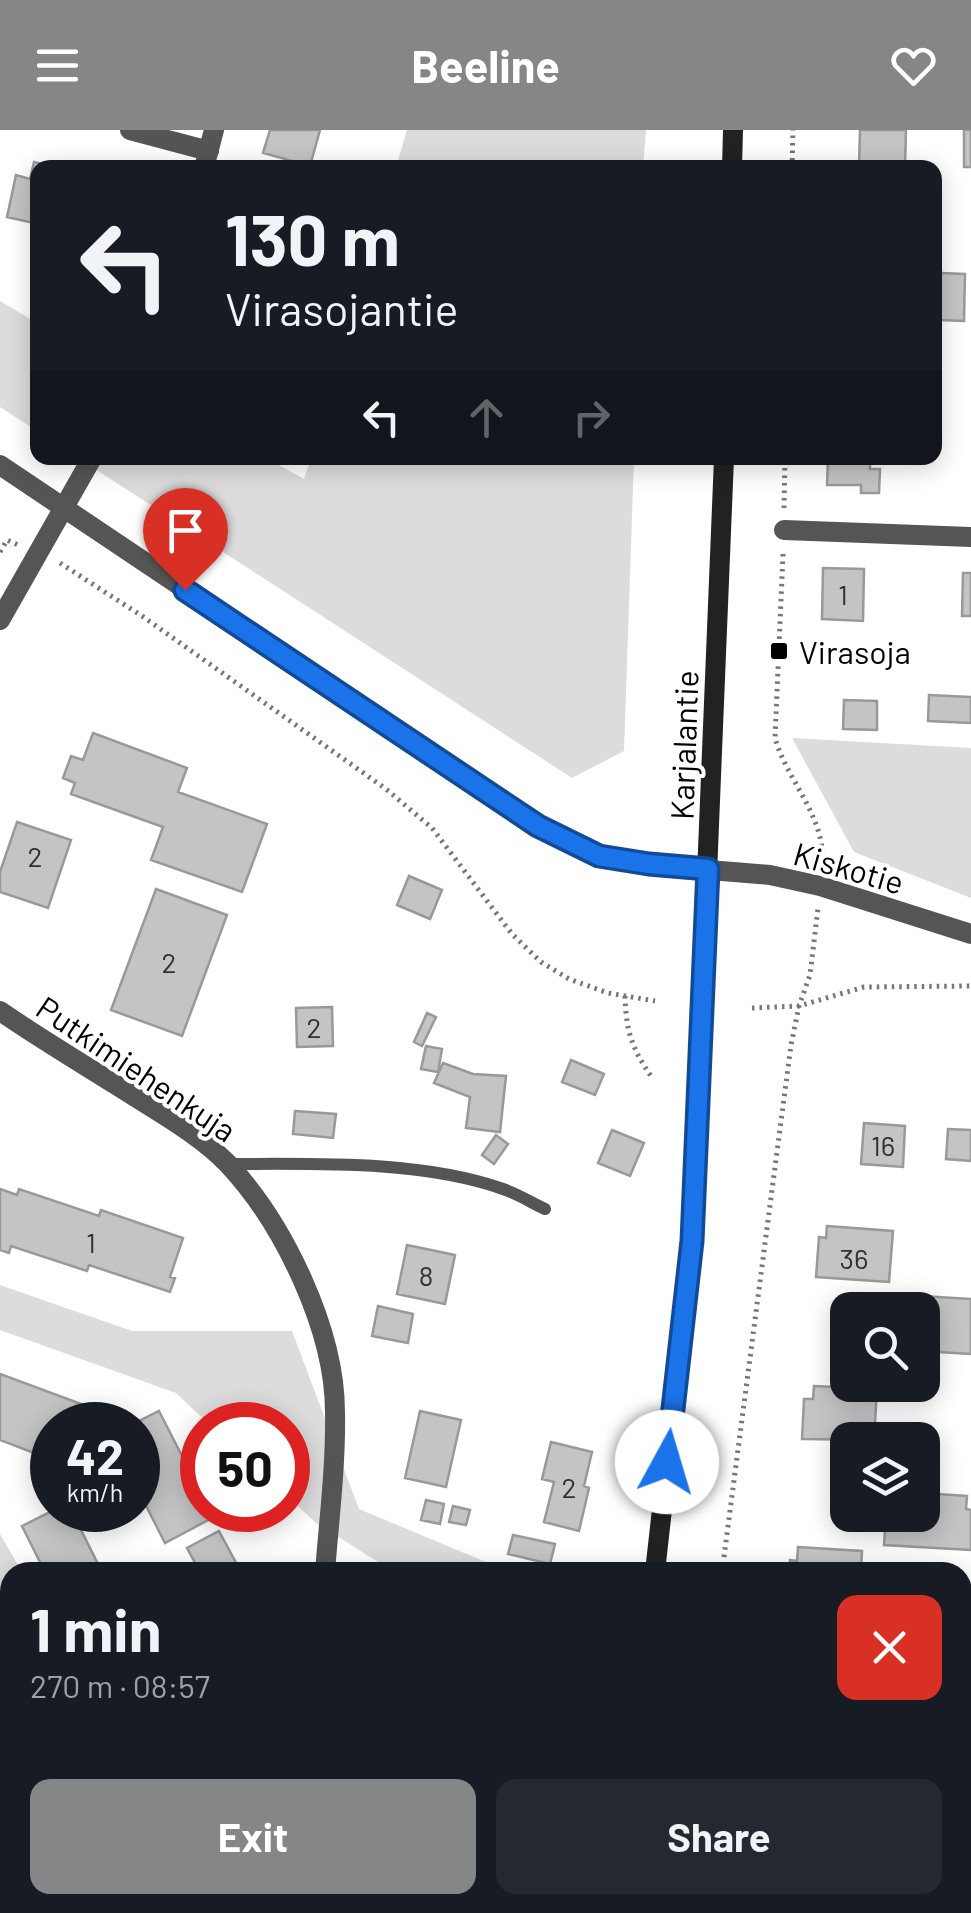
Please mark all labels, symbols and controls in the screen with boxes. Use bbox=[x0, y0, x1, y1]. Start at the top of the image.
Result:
icon: menu bbox=[30, 38, 85, 93]
text: Beeline bbox=[411, 38, 560, 92]
icon: heart bbox=[886, 38, 941, 93]
text: 130 m bbox=[225, 196, 400, 280]
icon: left bbox=[60, 200, 190, 330]
text: Virasojantie bbox=[225, 281, 459, 335]
icon: left bbox=[354, 390, 409, 445]
icon: ahead bbox=[459, 390, 514, 445]
icon: right bbox=[564, 390, 619, 445]
pin bbox=[143, 488, 228, 591]
icon: arrive bbox=[158, 503, 213, 558]
house number: 1 bbox=[838, 577, 848, 611]
place label: Virasoja bbox=[799, 632, 911, 670]
marker: Virasoja bbox=[768, 640, 790, 662]
street label: Karjalantie bbox=[661, 670, 705, 820]
street label: Kiskotie bbox=[790, 833, 908, 901]
house number: 2 bbox=[27, 839, 43, 873]
house number: 2 bbox=[161, 945, 177, 979]
street label: Putkimiehenkuja bbox=[30, 987, 244, 1149]
house number: 2 bbox=[306, 1010, 322, 1044]
house number: 16 bbox=[871, 1128, 895, 1162]
house number: 1 bbox=[86, 1225, 96, 1259]
house number: 36 bbox=[840, 1241, 868, 1275]
house number: 8 bbox=[419, 1258, 433, 1292]
map controls bbox=[830, 1292, 940, 1532]
button: search bbox=[830, 1292, 940, 1402]
speed limit sign: 50 bbox=[180, 1402, 310, 1532]
position arrow bbox=[615, 1410, 719, 1514]
button: layers bbox=[830, 1422, 940, 1532]
text: 42 bbox=[66, 1425, 124, 1485]
house number: 2 bbox=[561, 1470, 577, 1504]
text: km/h bbox=[67, 1477, 123, 1507]
text: 1 min bbox=[30, 1592, 161, 1664]
button: close bbox=[837, 1595, 942, 1700]
text: 270 m · 08:57 bbox=[30, 1666, 210, 1704]
button: Exit bbox=[30, 1779, 476, 1894]
button: Share bbox=[496, 1779, 942, 1894]

